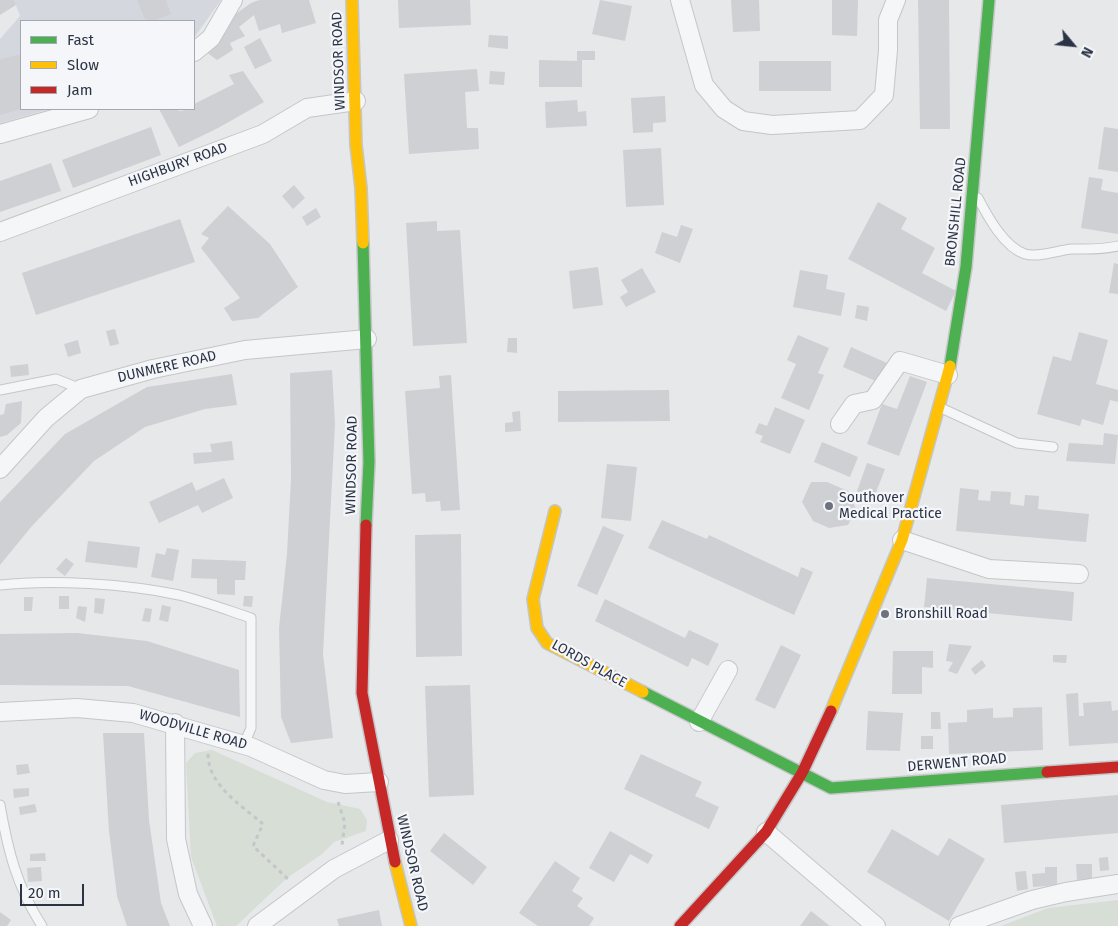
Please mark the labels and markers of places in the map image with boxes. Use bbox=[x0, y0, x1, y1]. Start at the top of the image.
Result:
place label: Southover Medical Practice bbox=[839, 490, 942, 522]
marker: Southover Medical Practice bbox=[823, 500, 835, 512]
place label: Bronshill Road bbox=[895, 606, 988, 622]
marker: Bronshill Road bbox=[879, 608, 891, 620]

